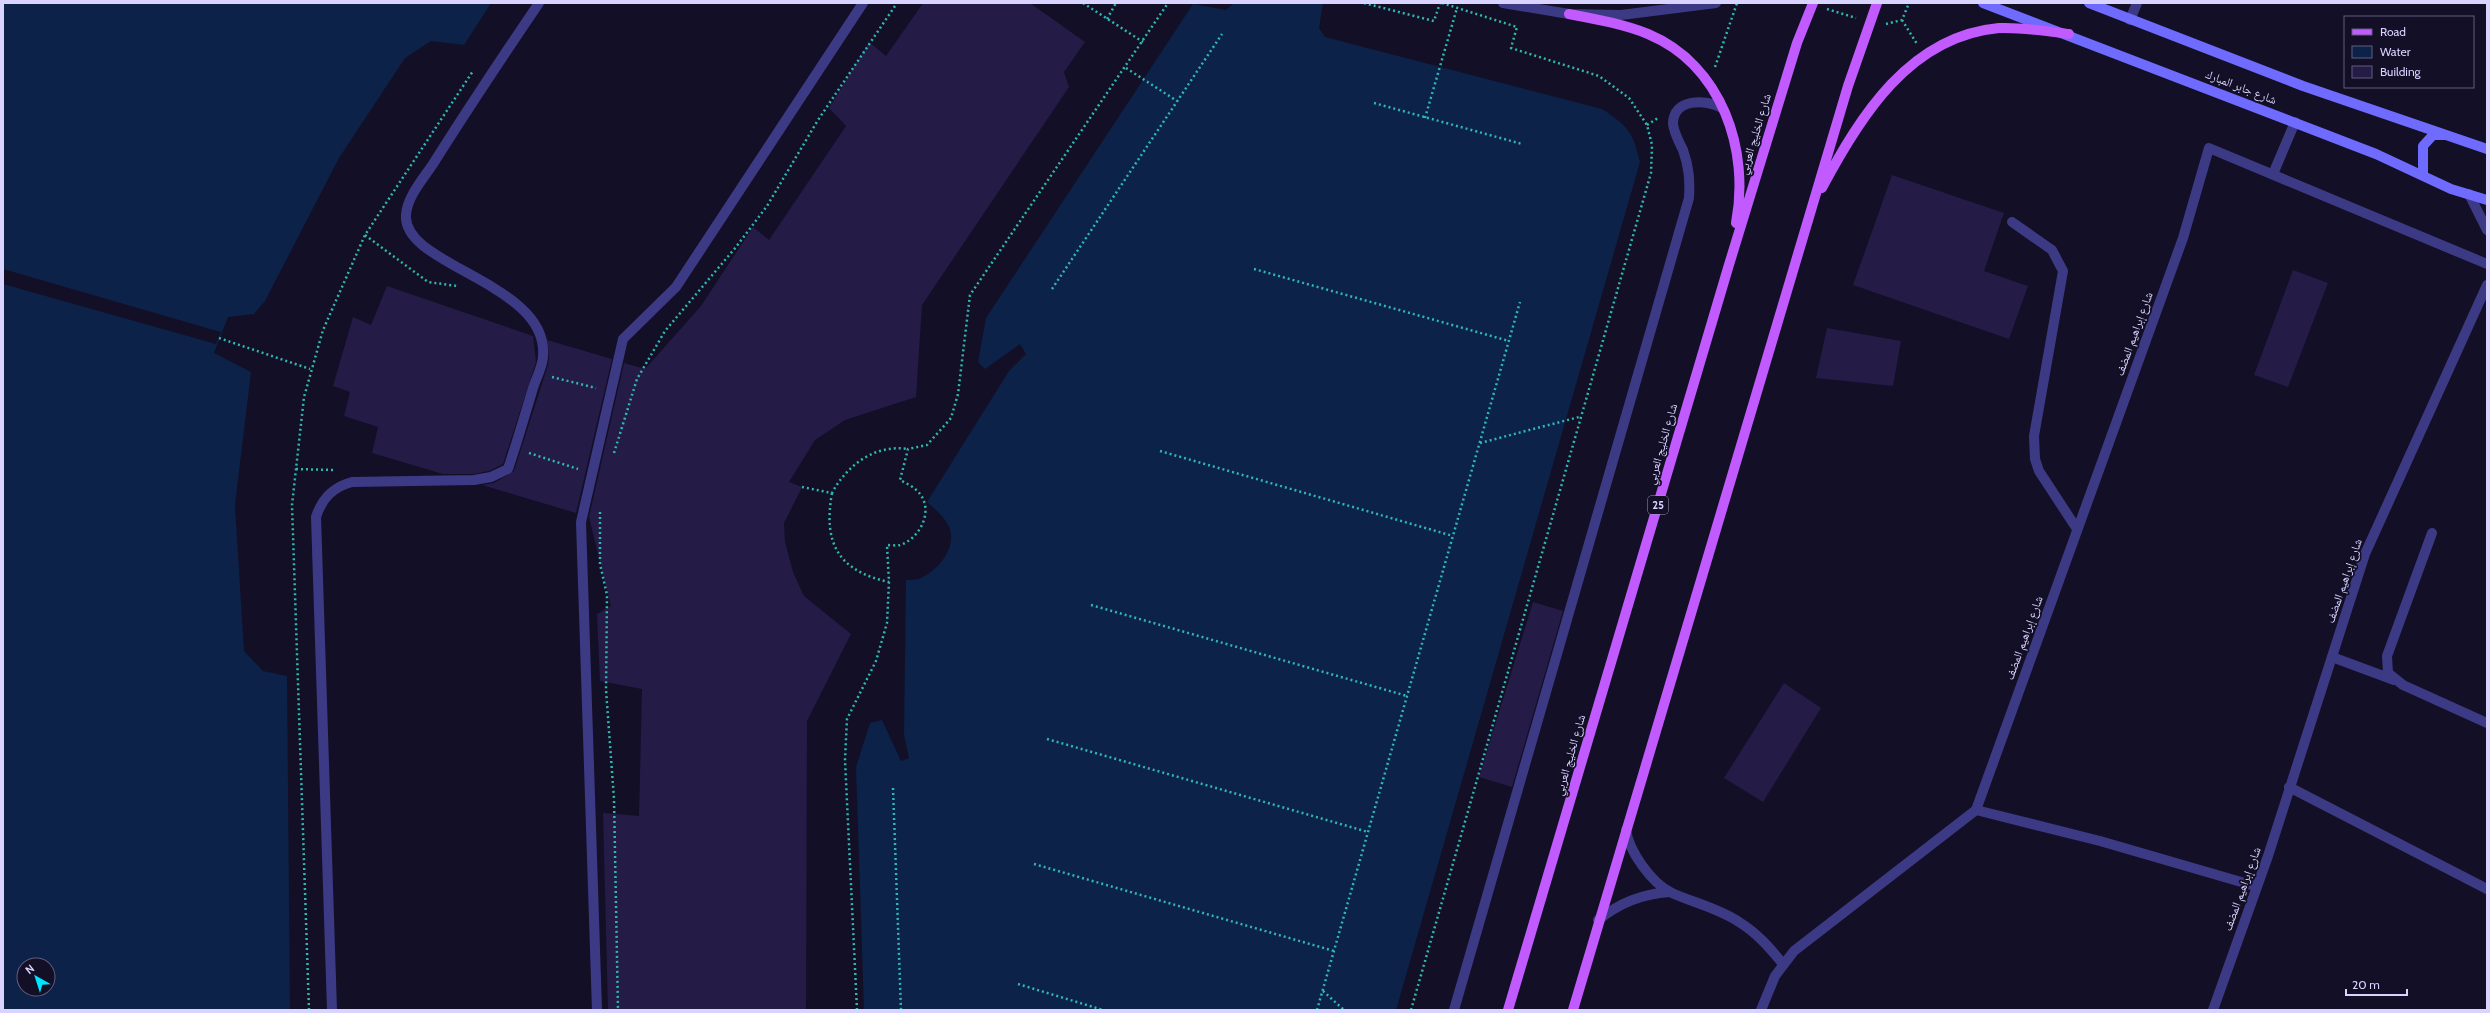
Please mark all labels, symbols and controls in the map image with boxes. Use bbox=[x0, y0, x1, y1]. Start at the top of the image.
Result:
legend bbox=[2344, 16, 2474, 88]
text: Road bbox=[2380, 24, 2406, 39]
text: Water bbox=[2380, 44, 2411, 59]
text: Building bbox=[2380, 64, 2422, 79]
street label: شارع جابر المبارك bbox=[2203, 66, 2279, 108]
street label: شارع الخليج العربي bbox=[1735, 92, 1777, 177]
street label: شارع إبراهيم المضف bbox=[2111, 290, 2157, 378]
street label: شارع الخليج العربي bbox=[1643, 402, 1683, 487]
road number: 25 bbox=[1648, 496, 1668, 514]
street label: شارع إبراهيم المضف bbox=[2322, 537, 2366, 625]
street label: شارع إبراهيم المضف bbox=[2001, 594, 2047, 682]
street label: شارع الخليج العربي bbox=[1551, 713, 1591, 798]
street label: شارع إبراهيم المضف bbox=[2219, 845, 2265, 933]
north arrow bbox=[16, 957, 56, 997]
text: N bbox=[22, 961, 37, 977]
scale bar bbox=[2346, 971, 2407, 997]
text: 20 m bbox=[2352, 977, 2380, 992]

